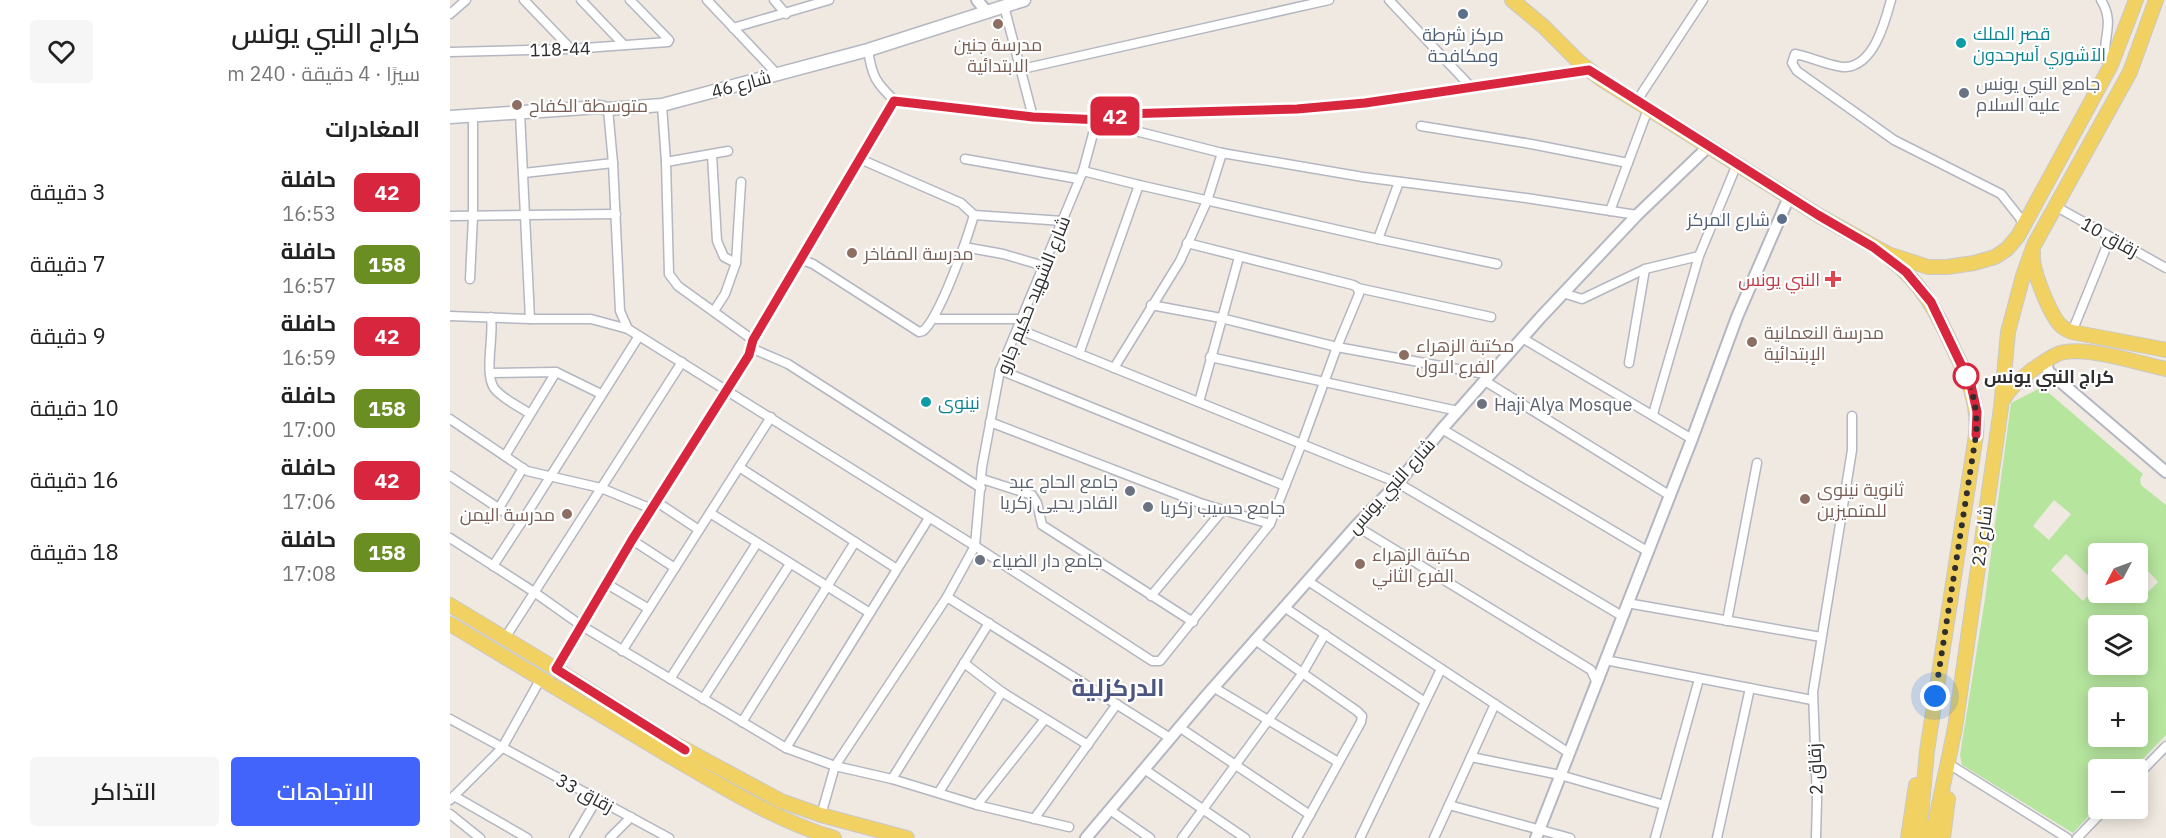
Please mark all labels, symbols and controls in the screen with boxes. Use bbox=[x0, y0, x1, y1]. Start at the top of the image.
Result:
marker: مركز شرطة ومكافحة bbox=[1456, 7, 1470, 21]
text: كراج النبي يونس bbox=[231, 14, 420, 51]
marker: مدرسة جنين الابتدائية bbox=[991, 17, 1005, 31]
button: heart bbox=[30, 20, 93, 83]
place label: قصر الملك الآشوري آسرحدون bbox=[1973, 22, 2106, 69]
place label: مركز شرطة ومكافحة bbox=[1422, 23, 1504, 67]
place label: مدرسة جنين الابتدائية bbox=[954, 33, 1042, 77]
street label: 118-44 bbox=[529, 36, 591, 62]
marker: قصر الملك الآشوري آسرحدون bbox=[1954, 36, 1968, 50]
text: سيرًا · 4 دقيقة · 240 m bbox=[227, 60, 420, 87]
street label: شارع 46 bbox=[709, 65, 774, 104]
place label: جامع النبي يونس عليه السلام bbox=[1976, 72, 2100, 117]
marker: جامع النبي يونس عليه السلام bbox=[1957, 86, 1971, 100]
place label: متوسطة الكفاح bbox=[529, 94, 648, 118]
line badge: 42 bbox=[1088, 96, 1142, 136]
marker: متوسطة الكفاح bbox=[510, 98, 524, 112]
text: 42 bbox=[1102, 102, 1128, 130]
text: المغادرات bbox=[325, 114, 420, 143]
text: حافلة bbox=[281, 164, 336, 193]
text: 3 دقيقة bbox=[30, 177, 106, 206]
text: 42 bbox=[374, 178, 400, 206]
text: 16:53 bbox=[282, 200, 336, 227]
place label: شارع المركز bbox=[1686, 208, 1770, 232]
marker: شارع المركز bbox=[1775, 212, 1789, 226]
street label: زقاق 10 bbox=[2077, 212, 2143, 263]
street label: شارع الشهيد حكيم جارو bbox=[991, 213, 1076, 378]
text: حافلة bbox=[281, 236, 336, 265]
place label: مدرسة المفاخر bbox=[863, 242, 974, 265]
marker: مدرسة المفاخر bbox=[845, 246, 859, 260]
text: 7 دقيقة bbox=[30, 249, 106, 278]
text: 158 bbox=[368, 250, 406, 278]
place label: النبي يونس bbox=[1738, 268, 1820, 294]
marker: النبي يونس bbox=[1824, 270, 1842, 288]
text: 16:57 bbox=[282, 272, 336, 299]
text: حافلة bbox=[281, 308, 336, 337]
text: 9 دقيقة bbox=[30, 321, 106, 350]
place label: مدرسة النعمانية الإبتدائية bbox=[1764, 321, 1884, 365]
text: 42 bbox=[374, 322, 400, 350]
place label: مكتبة الزهراء الفرع الاول bbox=[1416, 334, 1514, 379]
marker: مدرسة النعمانية الإبتدائية bbox=[1745, 335, 1759, 349]
text: 16:59 bbox=[282, 344, 336, 371]
marker: مكتبة الزهراء الفرع الاول bbox=[1397, 348, 1411, 362]
marker: كراج النبي يونس bbox=[1953, 363, 1979, 389]
place label: كراج النبي يونس bbox=[1984, 365, 2114, 392]
text: حافلة bbox=[281, 380, 336, 409]
place label: نينوى bbox=[938, 391, 980, 414]
text: 10 دقيقة bbox=[30, 393, 119, 422]
place label: Haji Alya Mosque bbox=[1494, 393, 1633, 416]
text: 158 bbox=[368, 394, 406, 422]
marker: نينوى bbox=[919, 395, 933, 409]
marker: Haji Alya Mosque bbox=[1475, 397, 1489, 411]
text: 17:00 bbox=[282, 416, 336, 443]
street label: شارع النبي يونس bbox=[1342, 433, 1442, 541]
text: حافلة bbox=[281, 452, 336, 481]
text: 16 دقيقة bbox=[30, 465, 119, 494]
text: 42 bbox=[374, 466, 400, 494]
place label: جامع الحاج عبد القادر يحيى زكريا bbox=[1000, 470, 1118, 514]
place label: ثانوية نينوى للمتميزين bbox=[1817, 478, 1904, 522]
marker: جامع الحاج عبد القادر يحيى زكريا bbox=[1123, 484, 1137, 498]
text: 17:06 bbox=[282, 488, 336, 515]
marker: ثانوية نينوى للمتميزين bbox=[1798, 492, 1812, 506]
place label: جامع حسيب زكريا bbox=[1160, 496, 1285, 520]
marker: جامع حسيب زكريا bbox=[1141, 500, 1155, 514]
place label: مدرسة اليمن bbox=[460, 503, 555, 526]
street label: شارع 23 bbox=[1966, 504, 1999, 568]
marker: مدرسة اليمن bbox=[560, 507, 574, 521]
text: حافلة bbox=[281, 524, 336, 553]
text: 18 دقيقة bbox=[30, 537, 119, 566]
text: 158 bbox=[368, 538, 406, 566]
place label: مكتبة الزهراء الفرع الثاني bbox=[1372, 543, 1470, 590]
north arrow bbox=[2088, 543, 2148, 603]
map controls bbox=[2088, 543, 2148, 819]
place label: جامع دار الضياء bbox=[992, 549, 1103, 573]
marker: جامع دار الضياء bbox=[973, 553, 987, 567]
marker: مكتبة الزهراء الفرع الثاني bbox=[1353, 557, 1367, 571]
text: 17:08 bbox=[282, 560, 336, 587]
button: layers bbox=[2088, 615, 2148, 675]
district label: الدركزلية bbox=[1071, 671, 1165, 703]
your location bbox=[1920, 681, 1950, 711]
button: + bbox=[2088, 687, 2148, 747]
street label: زقاق 2 bbox=[1802, 743, 1829, 795]
button: التذاكر bbox=[30, 757, 219, 826]
button: الاتجاهات bbox=[231, 757, 420, 826]
button: − bbox=[2088, 759, 2148, 819]
street label: زقاق 33 bbox=[552, 768, 618, 819]

